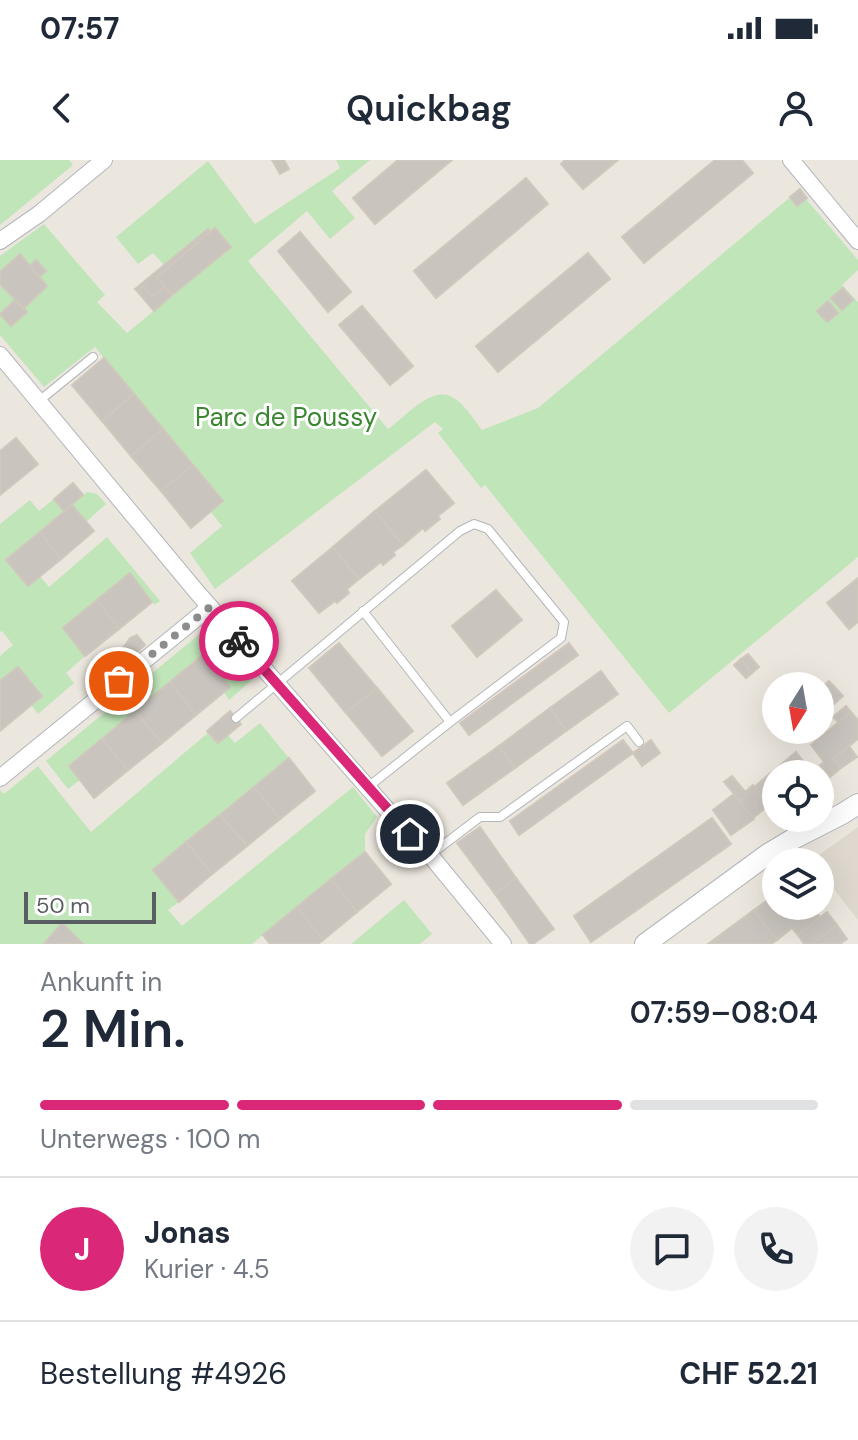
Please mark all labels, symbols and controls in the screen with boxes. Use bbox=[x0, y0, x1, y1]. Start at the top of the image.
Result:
text: 07:57 bbox=[40, 9, 119, 48]
text: Quickbag bbox=[346, 85, 512, 132]
icon: back bbox=[40, 86, 84, 130]
icon: person bbox=[774, 86, 818, 130]
park label: Parc de Poussy bbox=[195, 400, 377, 434]
courier bbox=[199, 601, 279, 681]
icon: bike bbox=[217, 619, 261, 663]
pin bbox=[85, 647, 153, 715]
icon: bag bbox=[97, 659, 141, 703]
north arrow bbox=[762, 672, 834, 744]
map controls bbox=[762, 672, 834, 920]
button: locate bbox=[762, 760, 834, 832]
pin bbox=[376, 800, 444, 868]
icon: home bbox=[388, 812, 432, 856]
button: layers bbox=[762, 848, 834, 920]
scale bar bbox=[24, 888, 156, 924]
text: 50 m bbox=[36, 891, 90, 920]
text: Ankunft in bbox=[40, 965, 162, 999]
text: 07:59–08:04 bbox=[630, 993, 818, 1032]
text: 2 Min. bbox=[40, 995, 186, 1063]
text: Unterwegs · 100 m bbox=[40, 1122, 261, 1156]
button: chat bbox=[630, 1207, 714, 1291]
button: phone bbox=[734, 1207, 818, 1291]
text: Jonas bbox=[144, 1213, 231, 1252]
text: J bbox=[74, 1230, 90, 1269]
text: Kurier · 4.5 bbox=[144, 1252, 270, 1286]
text: Bestellung #4926 bbox=[40, 1354, 287, 1393]
text: CHF 52.21 bbox=[679, 1354, 818, 1393]

